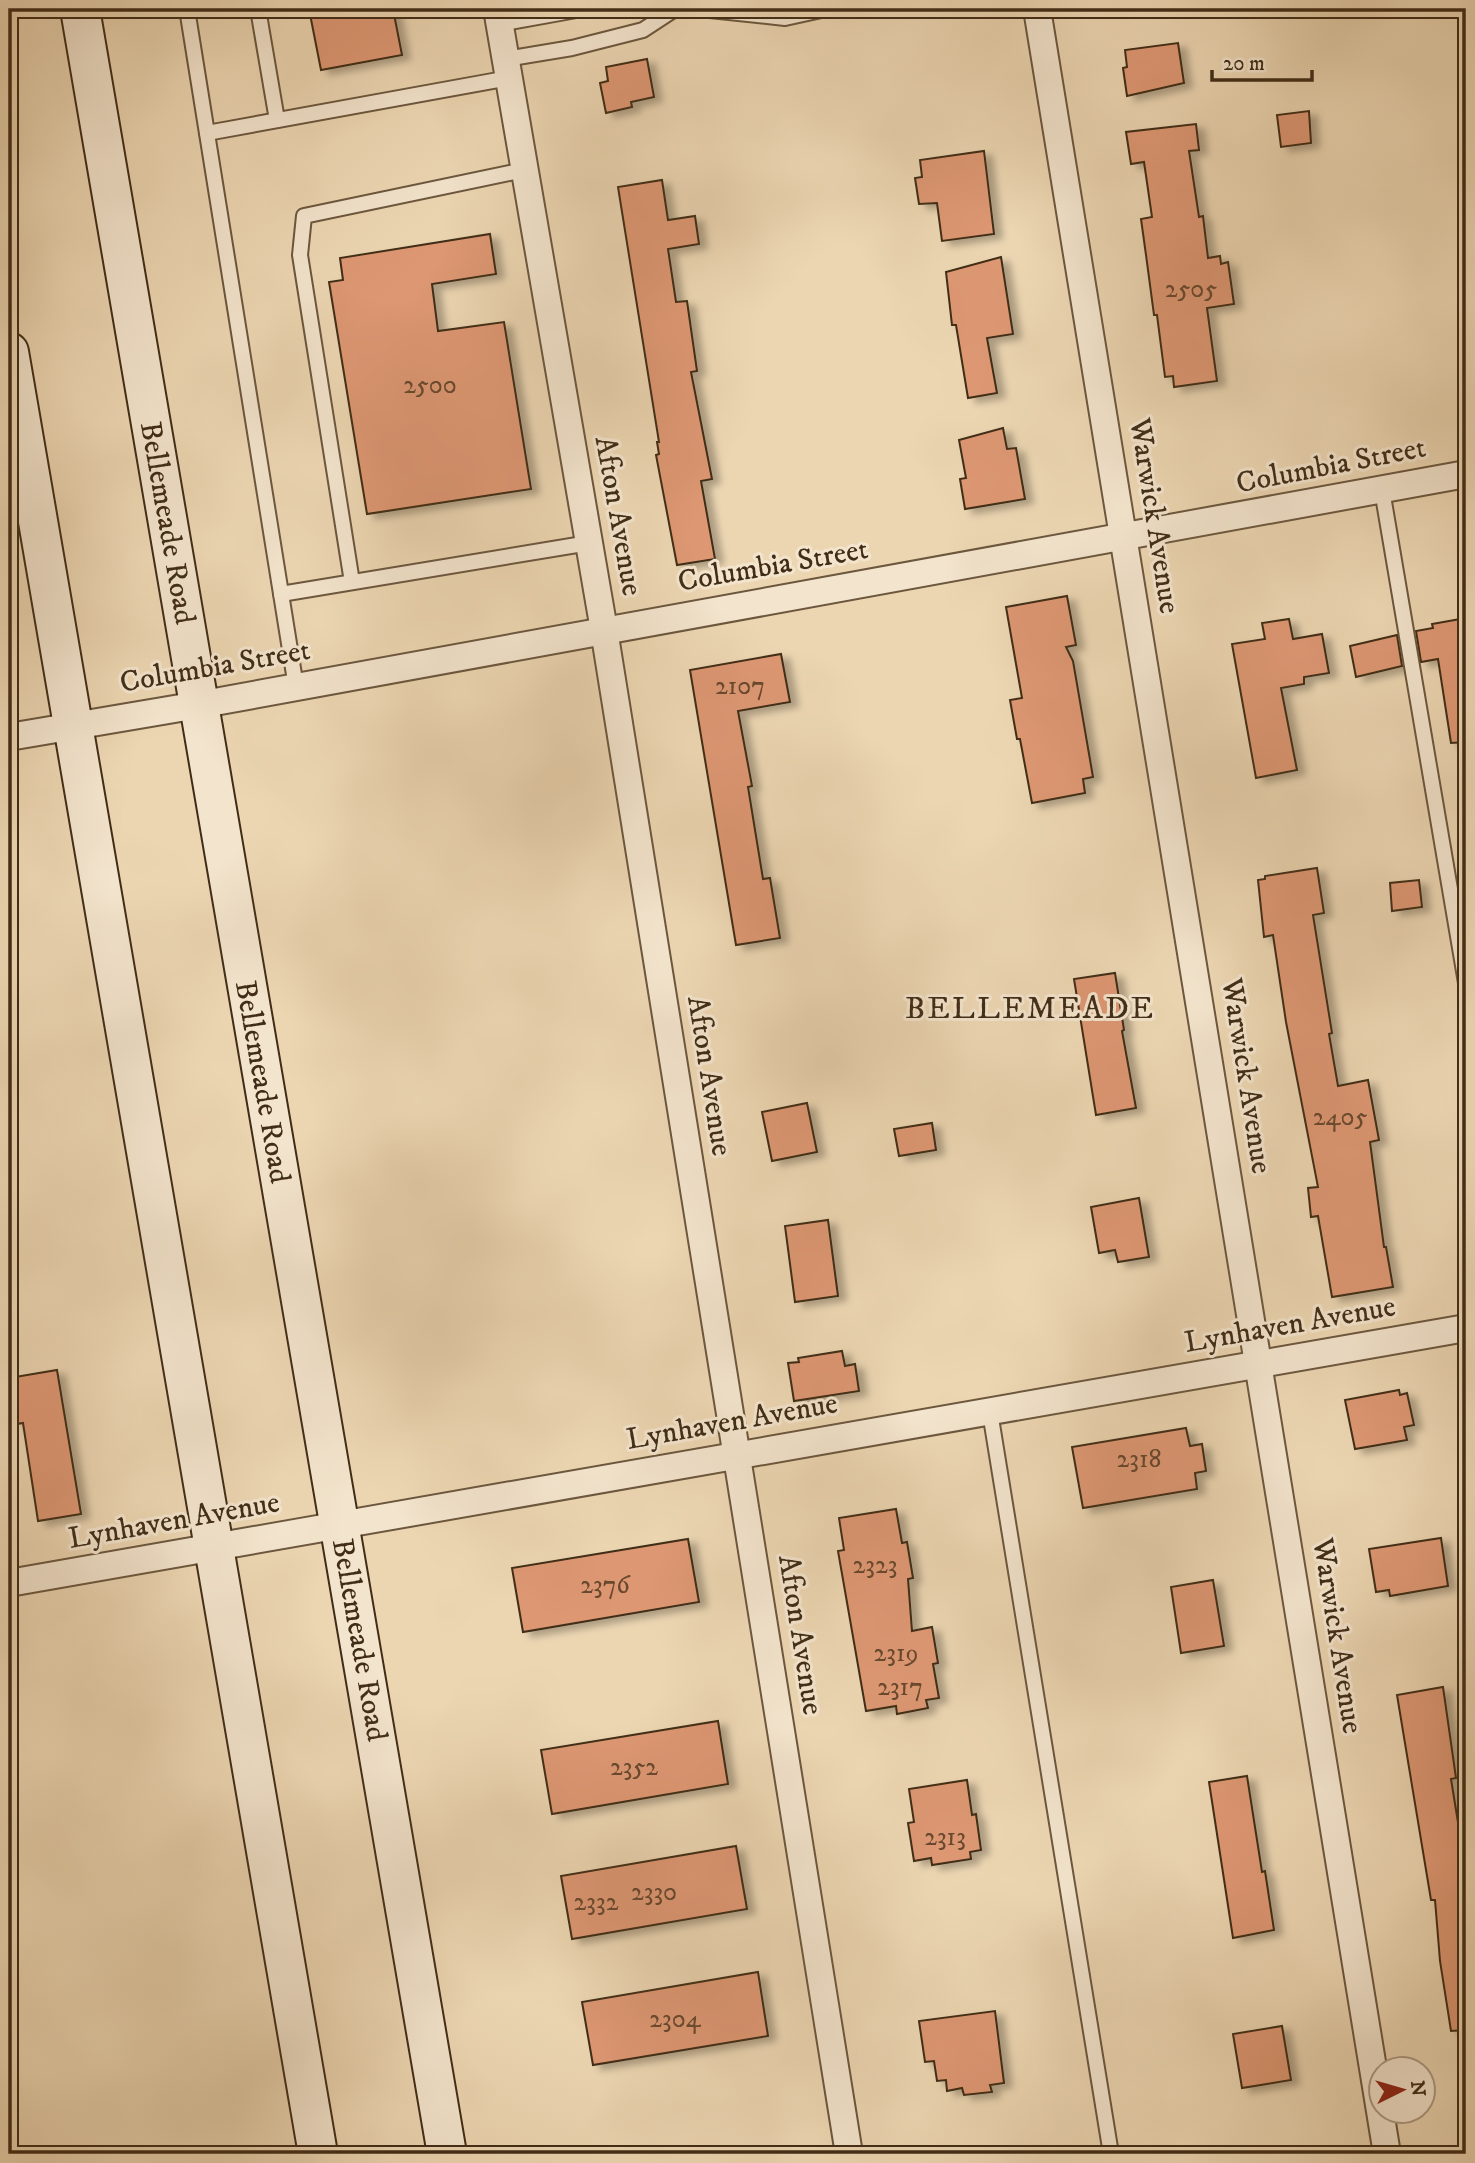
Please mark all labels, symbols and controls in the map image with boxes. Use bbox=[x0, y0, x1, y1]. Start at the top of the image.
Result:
scale bar bbox=[1212, 38, 1312, 82]
text: 20 m bbox=[1223, 51, 1265, 77]
house number: 2505 bbox=[1165, 273, 1217, 306]
house number: 2500 bbox=[403, 369, 457, 402]
street label: Warwick Avenue bbox=[1120, 415, 1188, 616]
street label: Bellemeade Road bbox=[131, 419, 203, 627]
street label: Columbia Street bbox=[1233, 430, 1429, 502]
street label: Afton Avenue bbox=[586, 433, 650, 599]
street label: Columbia Street bbox=[675, 531, 871, 601]
street label: Columbia Street bbox=[117, 632, 313, 702]
house number: 2107 bbox=[715, 670, 765, 703]
street label: Warwick Avenue bbox=[1212, 975, 1280, 1176]
street label: Bellemeade Road bbox=[226, 978, 298, 1186]
district label: BELLEMEADE bbox=[905, 989, 1155, 1029]
street label: Afton Avenue bbox=[678, 993, 740, 1159]
house number: 2405 bbox=[1313, 1101, 1367, 1134]
street label: Lynhaven Avenue bbox=[1182, 1288, 1398, 1362]
street label: Lynhaven Avenue bbox=[624, 1385, 840, 1459]
house number: 2318 bbox=[1116, 1443, 1162, 1476]
street label: Lynhaven Avenue bbox=[66, 1484, 282, 1558]
street label: Warwick Avenue bbox=[1303, 1535, 1371, 1736]
street label: Bellemeade Road bbox=[323, 1536, 395, 1744]
house number: 2323 bbox=[853, 1549, 897, 1582]
street label: Afton Avenue bbox=[769, 1552, 831, 1718]
house number: 2376 bbox=[580, 1569, 631, 1602]
house number: 2319 bbox=[874, 1637, 918, 1670]
house number: 2317 bbox=[877, 1671, 923, 1704]
house number: 2352 bbox=[610, 1751, 658, 1784]
house number: 2313 bbox=[924, 1821, 966, 1854]
house number: 2330 bbox=[631, 1876, 677, 1909]
house number: 2332 bbox=[574, 1886, 619, 1919]
house number: 2304 bbox=[649, 2003, 702, 2036]
north arrow bbox=[1366, 2054, 1436, 2124]
text: N bbox=[1405, 2080, 1430, 2098]

